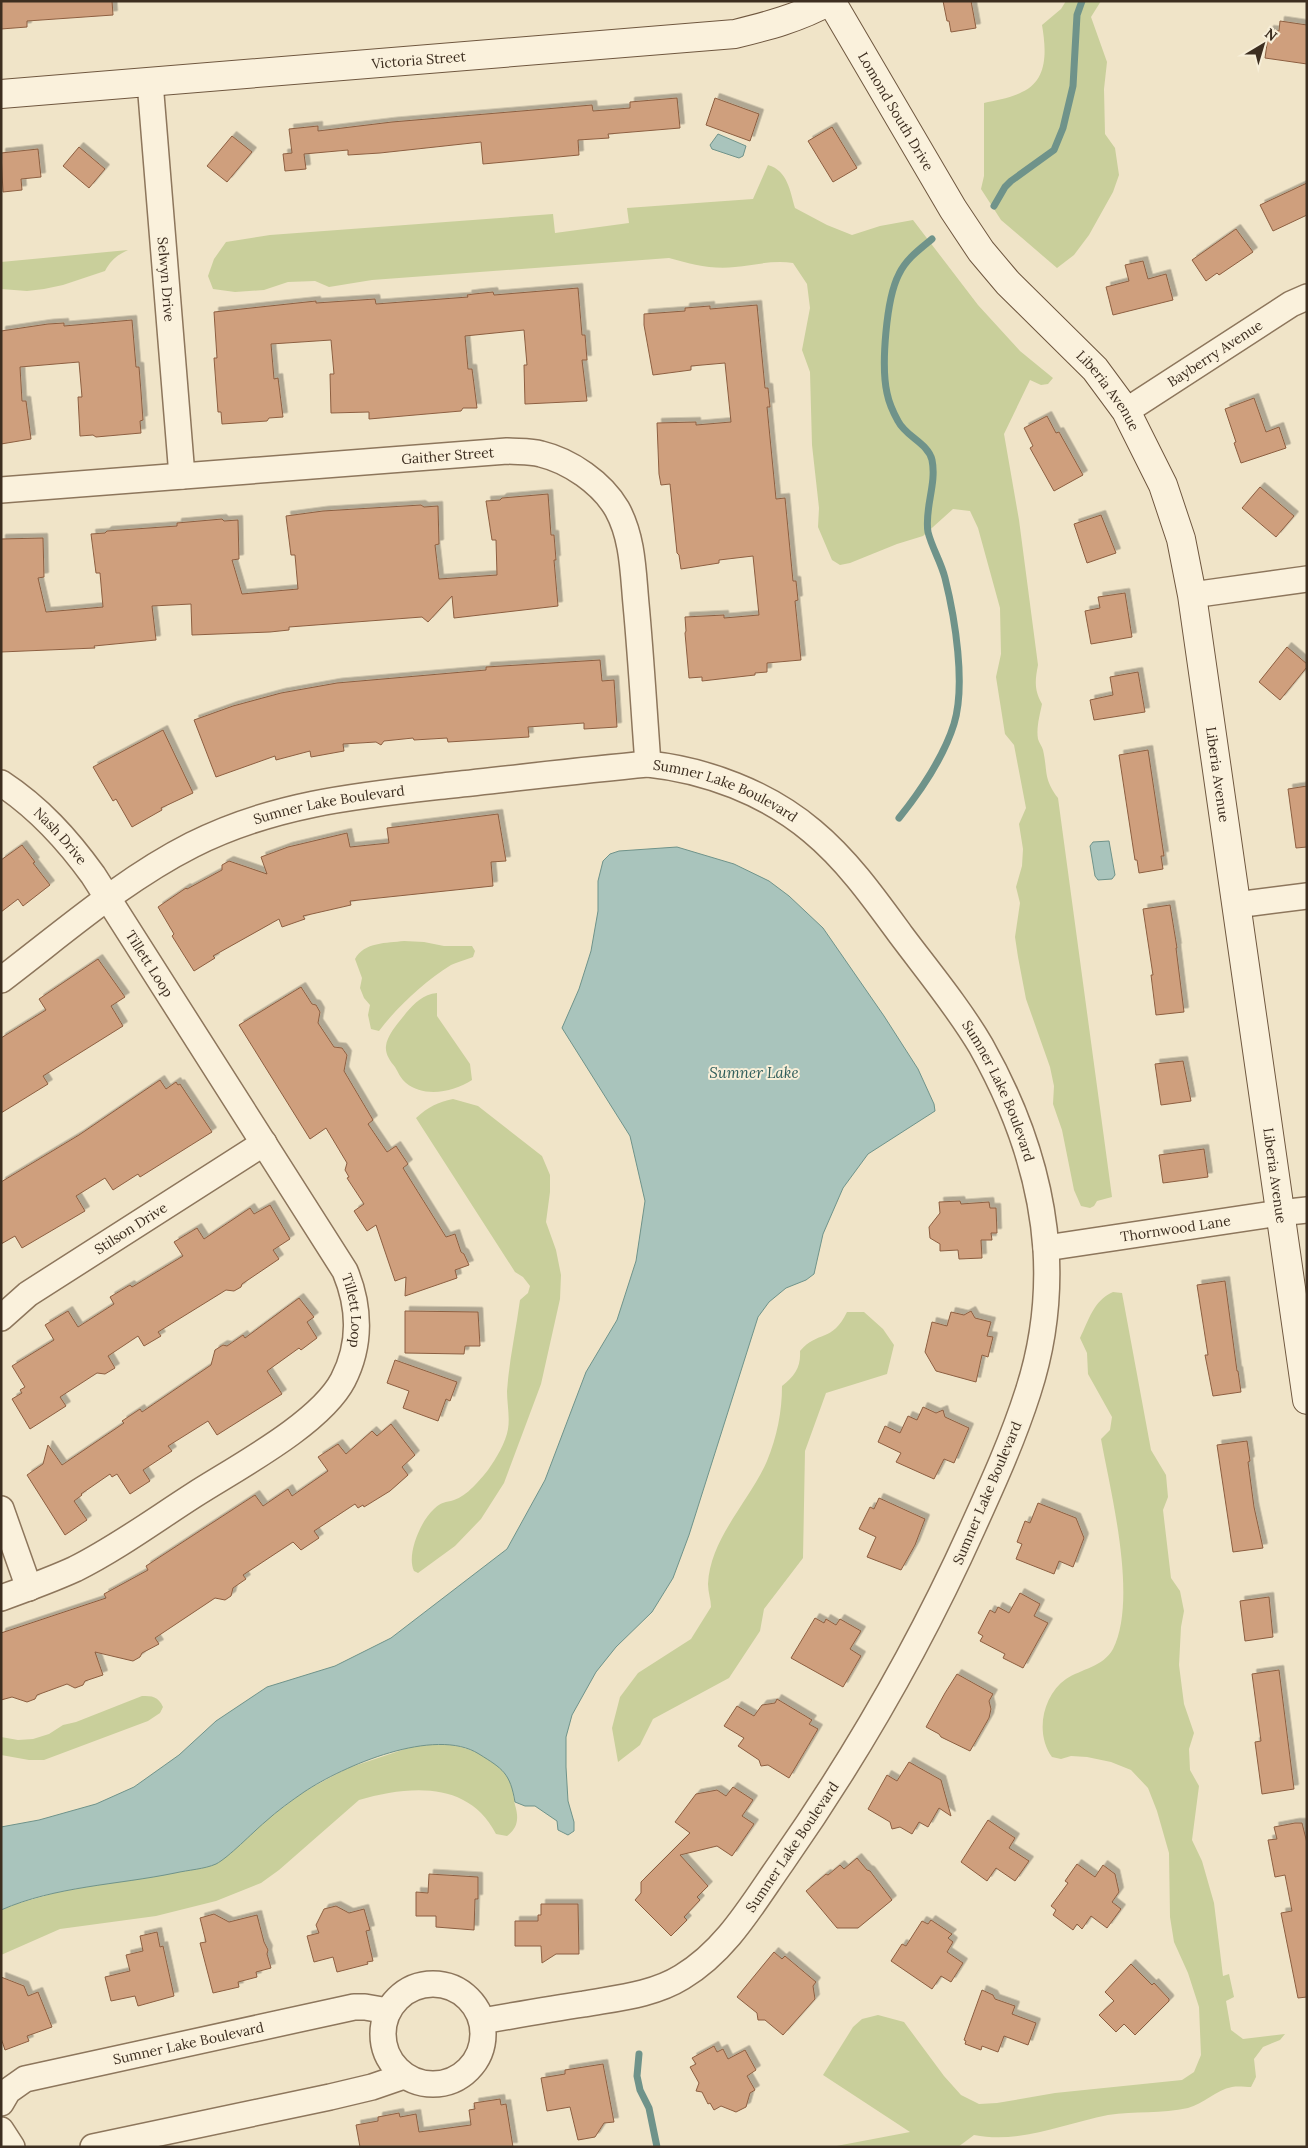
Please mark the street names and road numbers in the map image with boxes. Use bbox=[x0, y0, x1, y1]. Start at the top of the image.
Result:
street label: Victoria Street bbox=[370, 47, 467, 73]
street label: Lomond South Drive bbox=[854, 49, 938, 174]
street label: Selwyn Drive bbox=[154, 236, 178, 323]
street label: Bayberry Avenue bbox=[1164, 316, 1266, 391]
street label: Liberia Avenue bbox=[1072, 346, 1144, 434]
street label: Gaither Street bbox=[401, 443, 495, 468]
street label: Liberia Avenue bbox=[1202, 726, 1233, 824]
street label: Sumner Lake Boulevard bbox=[652, 756, 801, 826]
street label: Sumner Lake Boulevard bbox=[251, 781, 406, 828]
street label: Nash Drive bbox=[30, 803, 91, 869]
street label: Tillett Loop bbox=[122, 927, 177, 1000]
street label: Sumner Lake Boulevard bbox=[958, 1017, 1039, 1164]
street label: Liberia Avenue bbox=[1259, 1126, 1291, 1225]
street label: Stilson Drive bbox=[91, 1198, 171, 1258]
street label: Thornwood Lane bbox=[1119, 1211, 1232, 1246]
street label: Tillett Loop bbox=[338, 1271, 365, 1349]
street label: Sumner Lake Boulevard bbox=[949, 1419, 1025, 1567]
street label: Sumner Lake Boulevard bbox=[741, 1778, 843, 1916]
street label: Sumner Lake Boulevard bbox=[111, 2018, 266, 2068]

